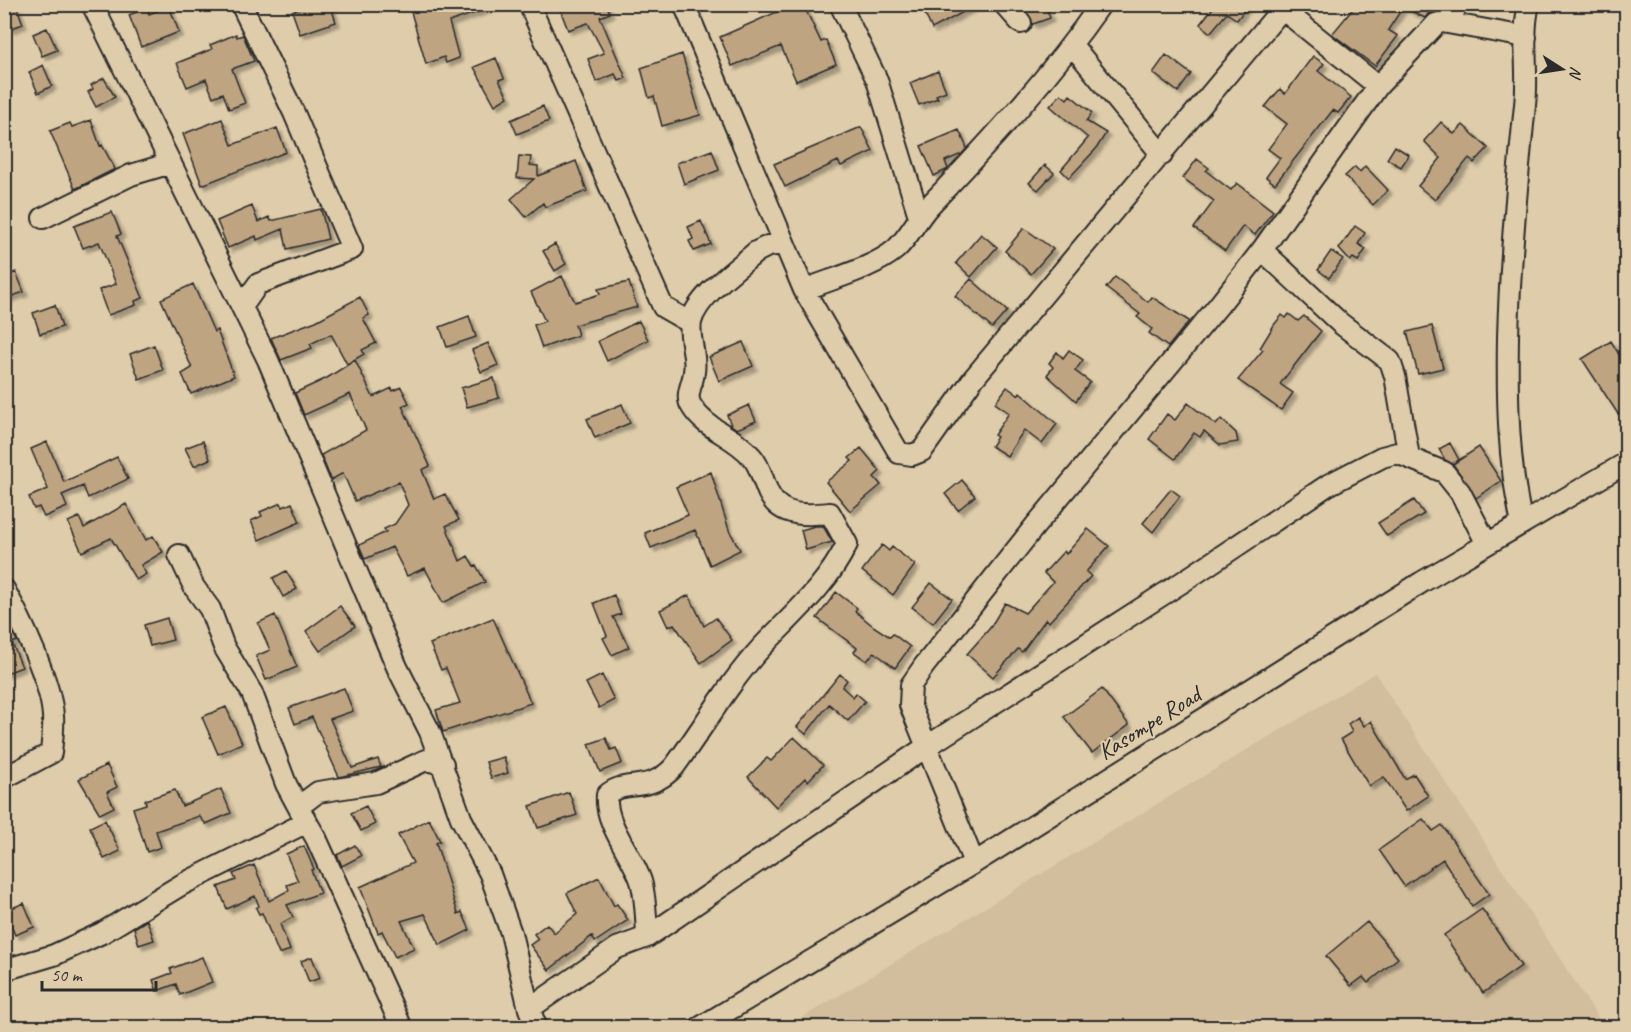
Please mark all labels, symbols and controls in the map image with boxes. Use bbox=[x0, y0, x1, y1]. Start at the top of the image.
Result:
north arrow bbox=[1532, 39, 1592, 99]
text: N bbox=[1564, 65, 1587, 82]
street label: Kasompe Road bbox=[1092, 678, 1209, 766]
scale bar bbox=[42, 954, 156, 992]
text: 50 m bbox=[51, 964, 84, 986]

